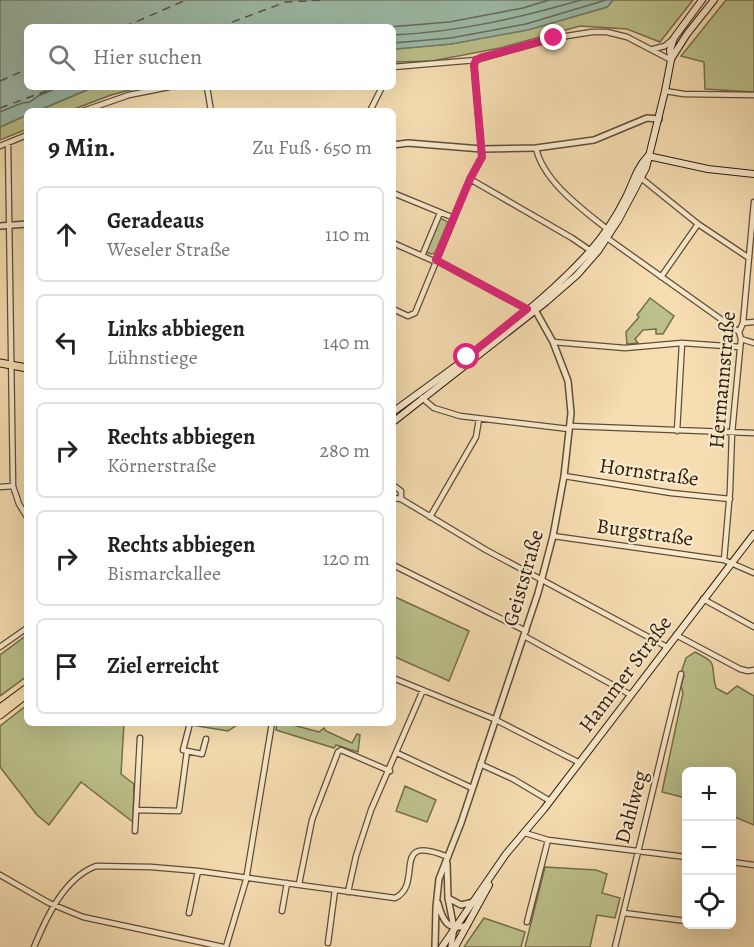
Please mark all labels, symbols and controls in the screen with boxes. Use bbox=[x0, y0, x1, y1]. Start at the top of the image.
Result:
search box bbox=[24, 24, 396, 90]
route end bbox=[540, 24, 566, 50]
icon: search bbox=[45, 41, 78, 74]
text: Hier suchen bbox=[93, 42, 202, 72]
text: 9 Min. bbox=[48, 130, 116, 165]
text: Zu Fuß · 650 m bbox=[252, 134, 372, 161]
text: Geradeaus bbox=[107, 206, 204, 236]
icon: ahead bbox=[50, 218, 83, 251]
text: 110 m bbox=[325, 221, 370, 248]
text: Weseler Straße bbox=[107, 236, 230, 263]
street label: Hermannstraße bbox=[702, 310, 742, 450]
text: Links abbiegen bbox=[107, 314, 245, 344]
icon: left bbox=[50, 326, 83, 359]
text: 140 m bbox=[323, 329, 370, 356]
route start bbox=[453, 343, 479, 369]
text: Lühnstiege bbox=[107, 344, 198, 371]
text: Rechts abbiegen bbox=[107, 422, 255, 452]
icon: right bbox=[50, 434, 83, 467]
text: 280 m bbox=[320, 437, 370, 464]
street label: Hornstraße bbox=[597, 451, 701, 493]
text: Körnerstraße bbox=[107, 452, 216, 479]
street label: Burgstraße bbox=[595, 511, 695, 553]
street label: Geiststraße bbox=[496, 527, 550, 629]
text: Rechts abbiegen bbox=[107, 530, 255, 560]
icon: right bbox=[50, 542, 83, 575]
text: 120 m bbox=[322, 545, 370, 572]
text: Bismarckallee bbox=[107, 560, 221, 587]
street label: Hammer Straße bbox=[572, 610, 678, 738]
icon: arrive bbox=[50, 650, 83, 683]
text: Ziel erreicht bbox=[107, 651, 219, 681]
street label: Dahlweg bbox=[608, 767, 654, 847]
map controls bbox=[682, 767, 736, 929]
button: + bbox=[682, 767, 736, 821]
button: − bbox=[682, 821, 736, 875]
button: locate bbox=[682, 875, 736, 929]

